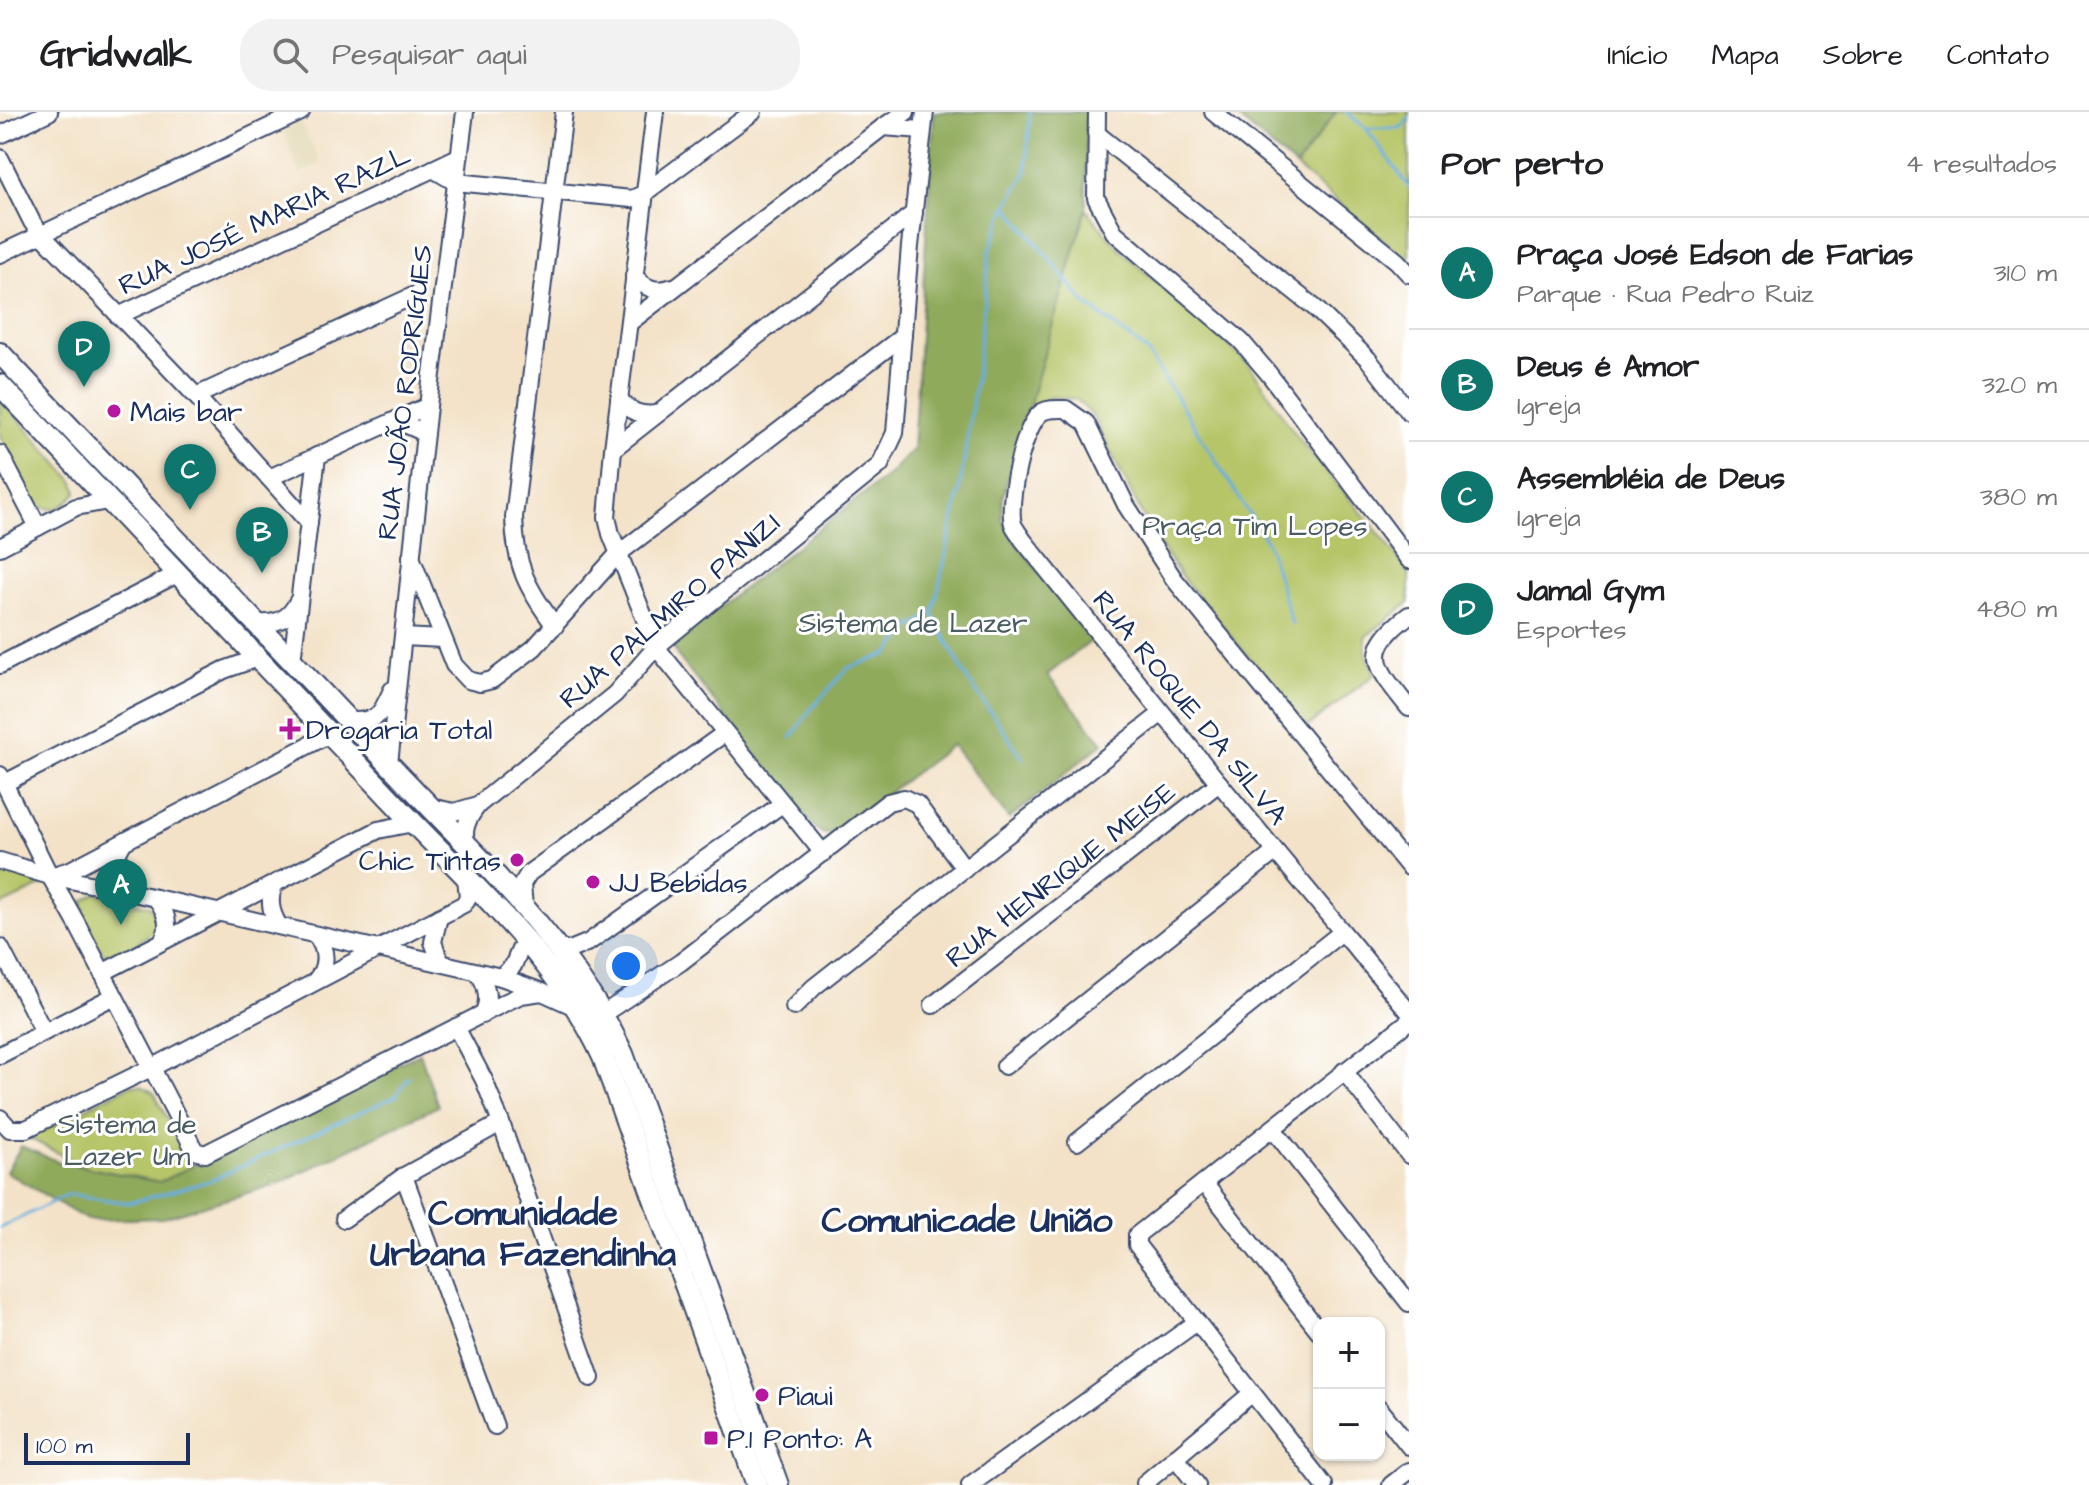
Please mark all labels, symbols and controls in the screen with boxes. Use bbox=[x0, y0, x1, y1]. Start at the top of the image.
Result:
search box bbox=[240, 19, 800, 91]
text: Gridwalk bbox=[40, 29, 192, 81]
icon: search bbox=[268, 33, 312, 77]
text: Pesquisar aqui bbox=[332, 34, 527, 76]
text: Início bbox=[1607, 36, 1667, 75]
text: Mapa bbox=[1711, 36, 1779, 75]
text: Sobre bbox=[1823, 36, 1903, 75]
text: Contato bbox=[1947, 36, 2049, 75]
street label: RUA JOSÉ MARIA RAZL bbox=[112, 136, 417, 305]
text: Por perto bbox=[1441, 140, 1603, 188]
text: 4 resultados bbox=[1905, 146, 2057, 182]
text: Praça José Edson de Farias bbox=[1517, 234, 1913, 276]
street label: RUA JOÃO RODRIGUES bbox=[368, 242, 443, 542]
text: A bbox=[1459, 255, 1475, 291]
text: 310 m bbox=[1993, 255, 2057, 291]
text: Parque · Rua Pedro Ruiz bbox=[1517, 276, 1814, 312]
pin: D bbox=[58, 321, 110, 387]
text: Deus é Amor bbox=[1517, 346, 1699, 388]
text: B bbox=[1458, 367, 1476, 403]
text: 320 m bbox=[1982, 367, 2057, 403]
text: Igreja bbox=[1517, 388, 1581, 424]
place label: Mais bar bbox=[130, 393, 242, 432]
marker: Mais bar bbox=[105, 402, 123, 420]
pin: C bbox=[164, 444, 216, 510]
text: Assembléia de Deus bbox=[1517, 458, 1785, 500]
text: C bbox=[1458, 479, 1476, 515]
text: 380 m bbox=[1980, 479, 2057, 515]
text: Igreja bbox=[1517, 500, 1581, 536]
street label: RUA PALMIRO PANIZI bbox=[551, 504, 789, 718]
pin: B bbox=[236, 507, 288, 573]
park label: Praça Tim Lopes bbox=[1142, 507, 1368, 546]
text: Jamal Gym bbox=[1517, 570, 1664, 612]
street label: RUA ROQUE DA SILVA bbox=[1083, 582, 1297, 834]
text: D bbox=[1459, 591, 1475, 627]
text: 480 m bbox=[1975, 591, 2057, 627]
park label: Sistema de Lazer bbox=[799, 604, 1027, 643]
text: Esportes bbox=[1517, 612, 1627, 648]
place label: Drogaria Total bbox=[306, 711, 492, 751]
marker: Drogaria Total bbox=[281, 720, 299, 738]
street label: RUA HENRIQUE MEISE bbox=[938, 773, 1184, 977]
place label: Chic Tintas bbox=[359, 842, 501, 881]
marker: Chic Tintas bbox=[508, 851, 526, 869]
pin: A bbox=[95, 859, 147, 925]
place label: JJ Bebidas bbox=[609, 864, 748, 903]
marker: JJ Bebidas bbox=[584, 873, 602, 891]
your location bbox=[606, 946, 646, 986]
park label: Sistema de Lazer Um bbox=[57, 1105, 197, 1176]
district label: Comunidade Urbana Fazendinha bbox=[370, 1188, 677, 1280]
district label: Comunicade União bbox=[821, 1195, 1113, 1246]
map controls bbox=[1313, 1317, 1385, 1461]
button: + bbox=[1313, 1317, 1385, 1389]
place label: Piaui bbox=[778, 1377, 833, 1416]
marker: Piaui bbox=[753, 1386, 771, 1404]
button: − bbox=[1313, 1389, 1385, 1461]
place label: P.1 Ponto: A bbox=[727, 1420, 872, 1459]
scale bar bbox=[24, 1429, 190, 1465]
marker: P.1 Ponto: A bbox=[702, 1429, 720, 1447]
text: 100 m bbox=[36, 1431, 93, 1462]

